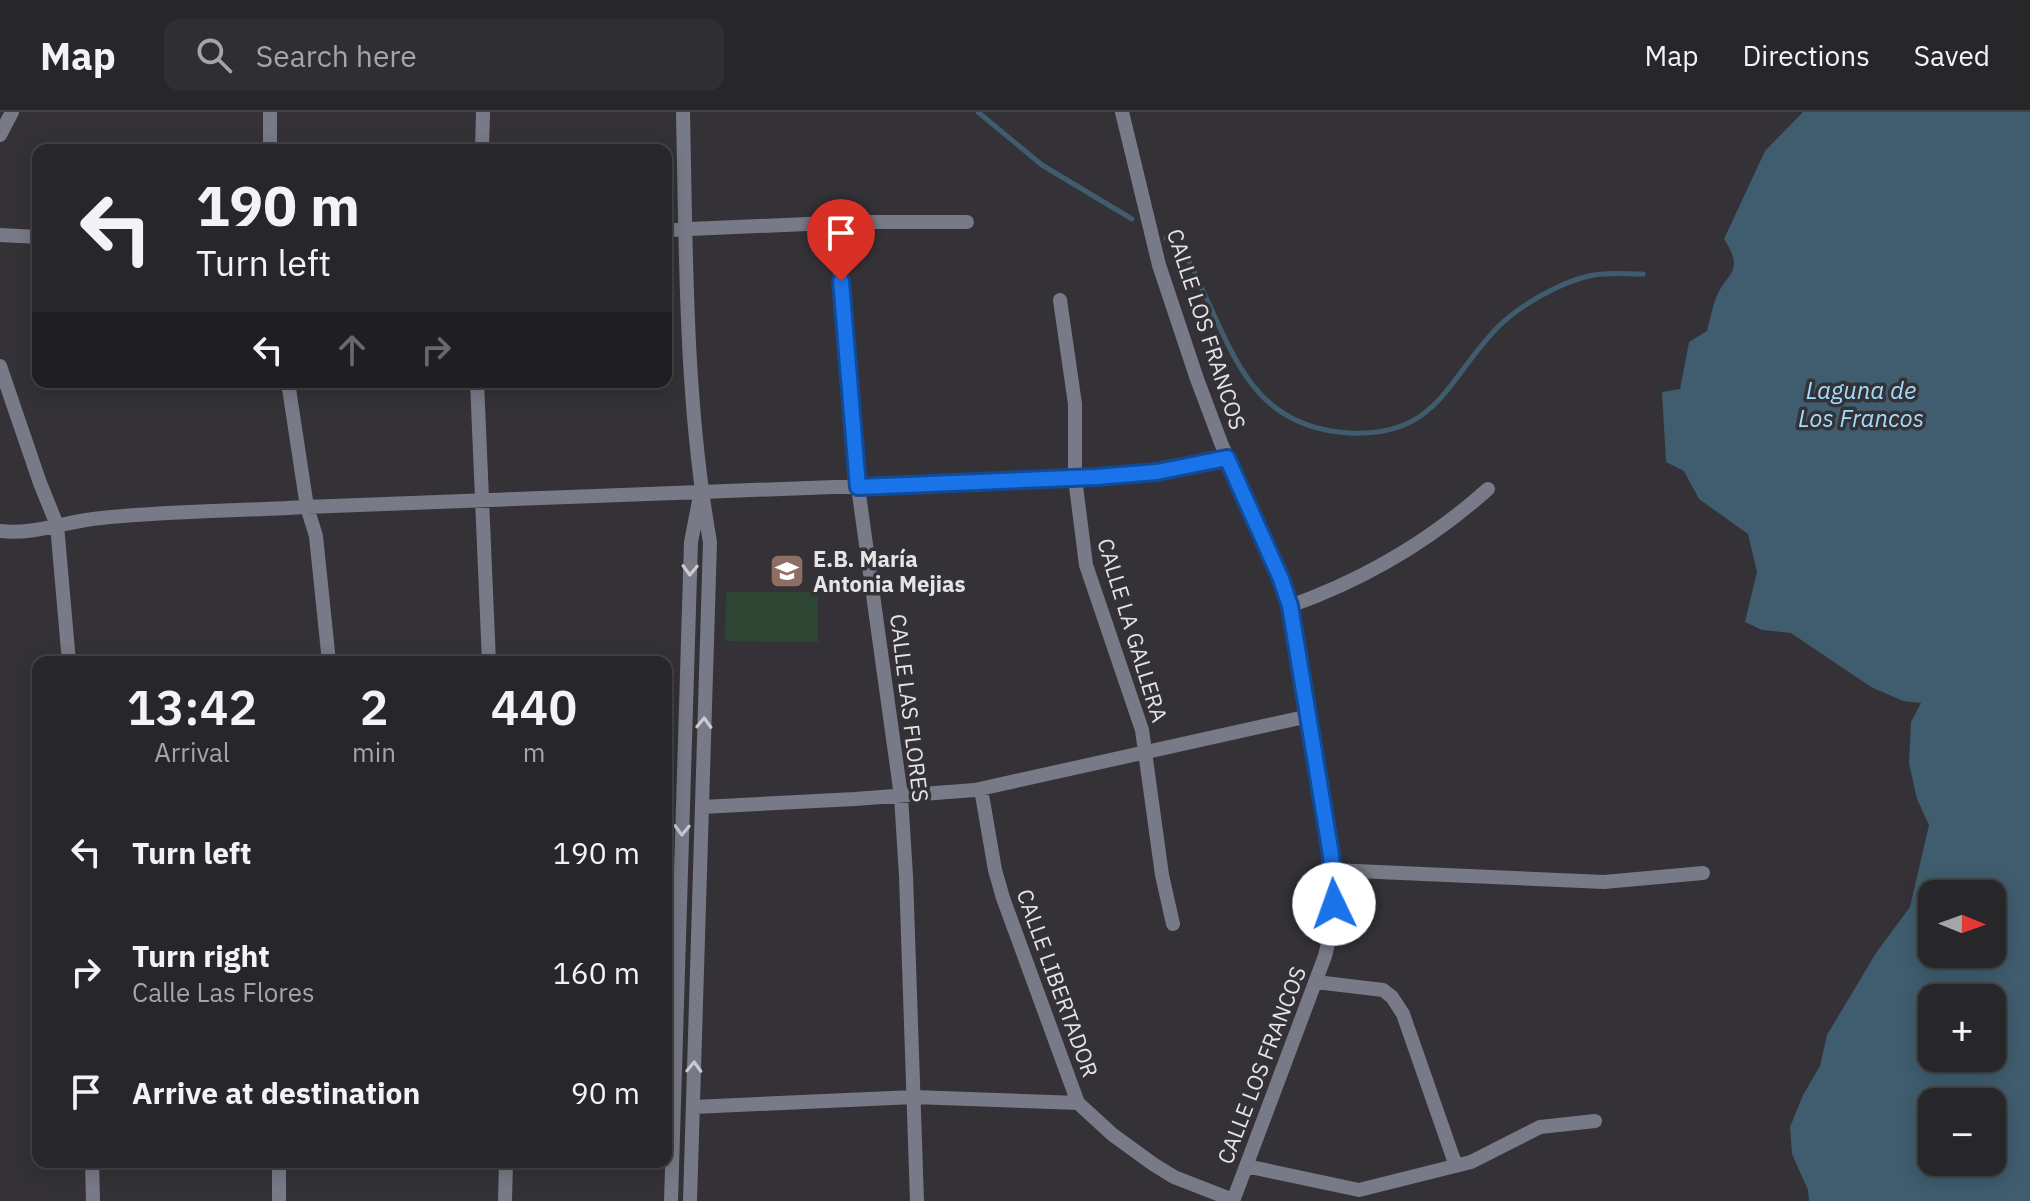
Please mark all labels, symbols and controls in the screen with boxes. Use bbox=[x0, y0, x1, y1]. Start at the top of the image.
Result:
search box bbox=[164, 19, 724, 91]
text: Map bbox=[40, 31, 116, 80]
icon: search bbox=[192, 33, 236, 77]
text: Search here bbox=[256, 36, 417, 75]
text: Map bbox=[1644, 37, 1698, 74]
text: Directions bbox=[1742, 37, 1870, 74]
text: Saved bbox=[1914, 37, 1990, 74]
text: 190 m bbox=[196, 169, 360, 241]
icon: left bbox=[64, 176, 168, 280]
pin bbox=[807, 199, 875, 281]
icon: arrive bbox=[819, 211, 863, 255]
street label: CALLE LOS FRANCOS bbox=[1161, 225, 1253, 433]
text: Turn left bbox=[196, 239, 331, 286]
icon: left bbox=[246, 328, 290, 372]
icon: ahead bbox=[330, 328, 374, 372]
icon: right bbox=[414, 328, 458, 372]
water label: Laguna de Los Francos bbox=[1798, 374, 1924, 434]
street label: CALLE LA GALLERA bbox=[1091, 534, 1175, 726]
place label: E.B. María Antonia Mejias bbox=[813, 544, 966, 598]
school or university icon: E.B. María Antonia Mejias bbox=[768, 552, 806, 590]
one-way arrow bbox=[681, 564, 698, 577]
street label: CALLE LAS FLORES bbox=[884, 612, 936, 804]
text: 13:42 bbox=[127, 676, 257, 738]
text: 2 bbox=[360, 676, 388, 738]
text: 440 bbox=[491, 676, 577, 738]
one-way arrow bbox=[696, 716, 713, 729]
text: Arrival bbox=[154, 735, 230, 769]
text: min bbox=[352, 735, 396, 769]
text: m bbox=[523, 735, 545, 769]
one-way arrow bbox=[674, 824, 691, 837]
icon: left bbox=[64, 830, 108, 874]
text: Turn left bbox=[132, 833, 251, 872]
text: 190 m bbox=[553, 833, 640, 872]
position arrow bbox=[1292, 862, 1376, 946]
north arrow bbox=[1918, 880, 2006, 968]
map controls bbox=[1918, 880, 2006, 1176]
street label: CALLE LIBERTADOR bbox=[1011, 885, 1105, 1081]
text: Turn right bbox=[132, 936, 270, 975]
icon: right bbox=[64, 950, 108, 994]
text: 160 m bbox=[553, 953, 640, 992]
street label: CALLE LOS FRANCOS bbox=[1210, 962, 1312, 1168]
text: Calle Las Flores bbox=[132, 975, 315, 1009]
button: + bbox=[1918, 984, 2006, 1072]
one-way arrow bbox=[686, 1060, 703, 1073]
icon: arrive bbox=[64, 1070, 108, 1114]
text: Arrive at destination bbox=[132, 1073, 420, 1112]
text: 90 m bbox=[571, 1073, 640, 1112]
button: − bbox=[1918, 1088, 2006, 1176]

